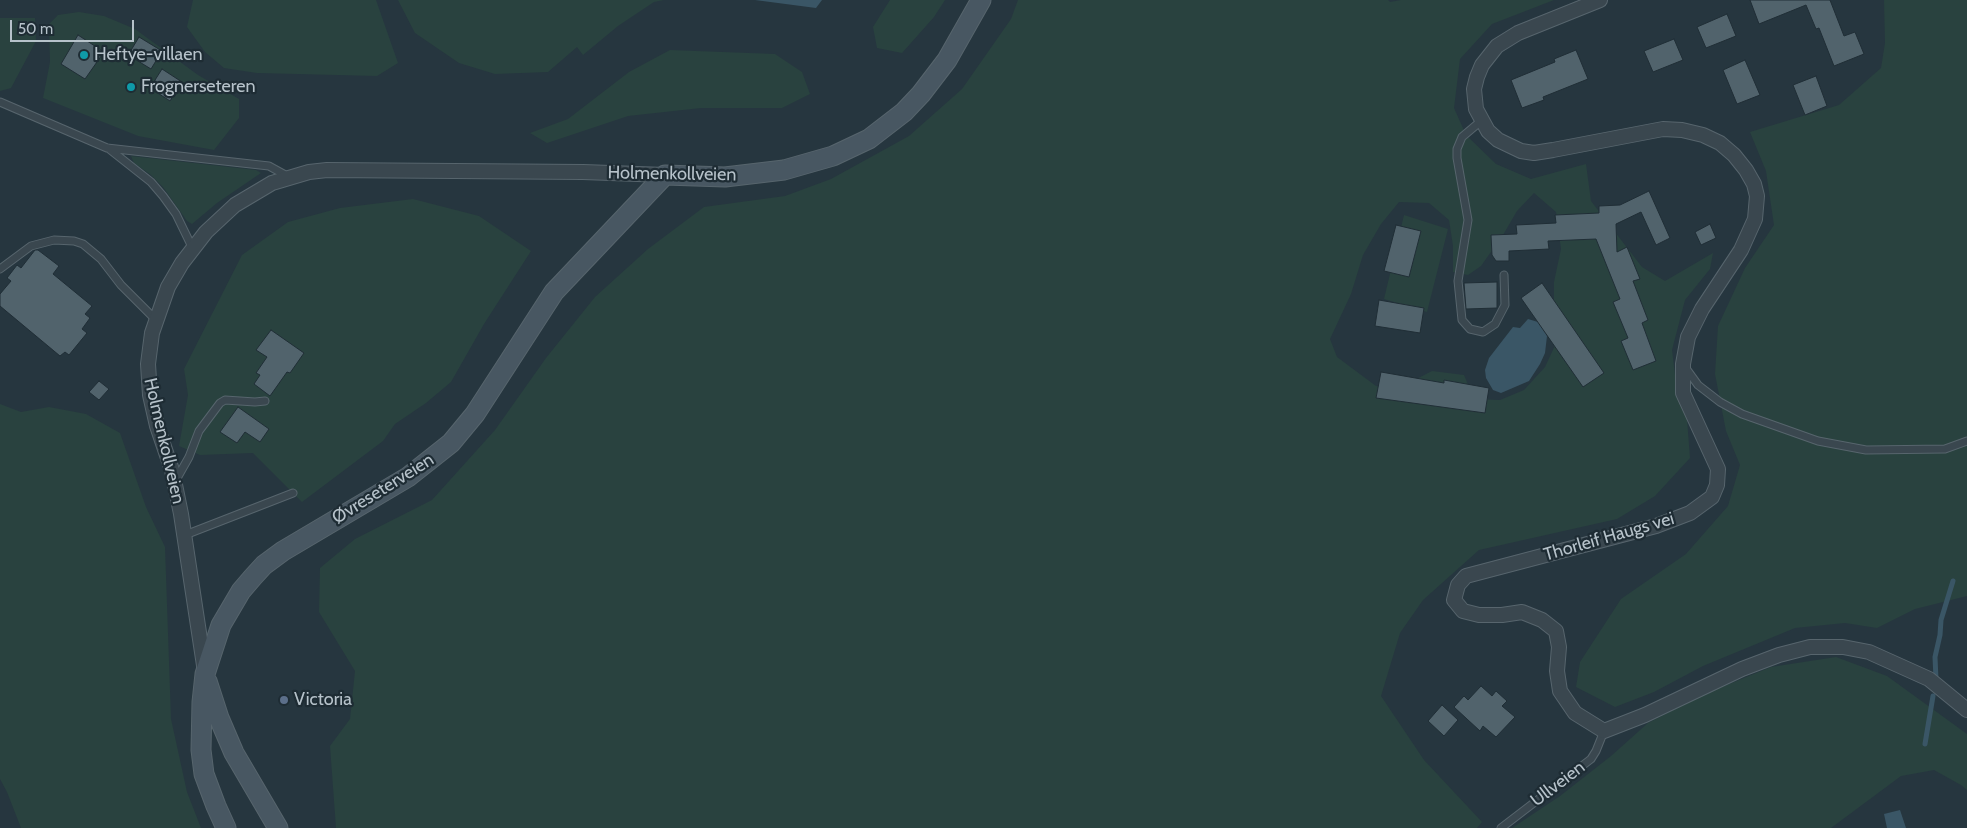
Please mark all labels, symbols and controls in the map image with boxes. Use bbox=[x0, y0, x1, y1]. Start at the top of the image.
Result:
scale bar bbox=[12, 10, 136, 42]
text: 50 m bbox=[18, 20, 53, 38]
place label: Heftye-villaen bbox=[94, 44, 203, 66]
marker: Heftye-villaen bbox=[78, 49, 90, 61]
place label: Frognerseteren bbox=[141, 76, 255, 98]
marker: Frognerseteren bbox=[125, 81, 137, 93]
street label: Holmenkollveien bbox=[608, 162, 736, 186]
street label: Holmenkollveien bbox=[139, 376, 189, 506]
street label: Øvreseterveien bbox=[328, 449, 438, 529]
street label: Thorleif Haugs vei bbox=[1541, 508, 1677, 566]
place label: Victoria bbox=[294, 689, 352, 711]
marker: Victoria bbox=[278, 694, 290, 706]
street label: Ullveien bbox=[1527, 757, 1589, 811]

